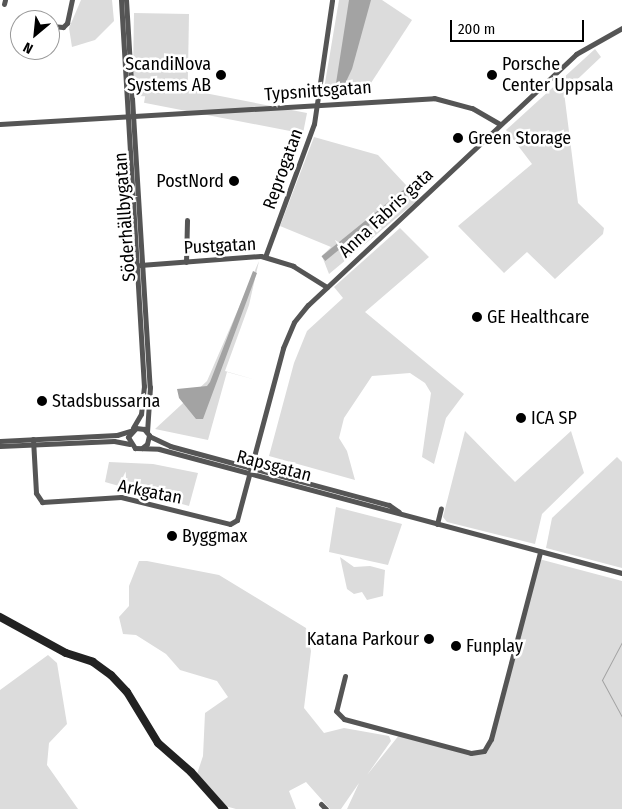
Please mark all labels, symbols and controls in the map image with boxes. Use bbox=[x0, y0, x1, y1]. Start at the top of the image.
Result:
north arrow bbox=[10, 10, 60, 60]
scale bar bbox=[452, 10, 586, 42]
text: 200 m bbox=[458, 20, 495, 38]
text: N bbox=[21, 38, 36, 57]
place label: ScandiNova Systems AB bbox=[125, 54, 211, 96]
place label: Porsche Center Uppsala bbox=[502, 54, 614, 96]
marker: ScandiNova Systems AB bbox=[215, 69, 227, 81]
marker: Porsche Center Uppsala bbox=[486, 69, 498, 81]
street label: Typsnittsgatan bbox=[264, 76, 372, 106]
street label: Reprogatan bbox=[258, 126, 308, 212]
place label: Green Storage bbox=[468, 127, 571, 149]
marker: Green Storage bbox=[452, 132, 464, 144]
street label: Söderhällbygatan bbox=[110, 152, 140, 282]
street label: Anna Fabris gata bbox=[334, 164, 438, 262]
place label: PostNord bbox=[156, 170, 224, 192]
marker: PostNord bbox=[228, 175, 240, 187]
street label: Pustgatan bbox=[183, 233, 257, 259]
place label: GE Healthcare bbox=[487, 306, 589, 328]
marker: GE Healthcare bbox=[471, 311, 483, 323]
place label: Stadsbussarna bbox=[52, 390, 160, 412]
marker: Stadsbussarna bbox=[36, 395, 48, 407]
place label: ICA SP bbox=[531, 407, 577, 429]
marker: ICA SP bbox=[515, 412, 527, 424]
street label: Rapsgatan bbox=[234, 446, 314, 486]
street label: Arkgatan bbox=[116, 475, 184, 509]
place label: Byggmax bbox=[182, 525, 247, 547]
marker: Byggmax bbox=[166, 530, 178, 542]
place label: Katana Parkour bbox=[307, 628, 419, 650]
marker: Katana Parkour bbox=[423, 633, 435, 645]
place label: Funplay bbox=[466, 635, 523, 657]
marker: Funplay bbox=[450, 640, 462, 652]

